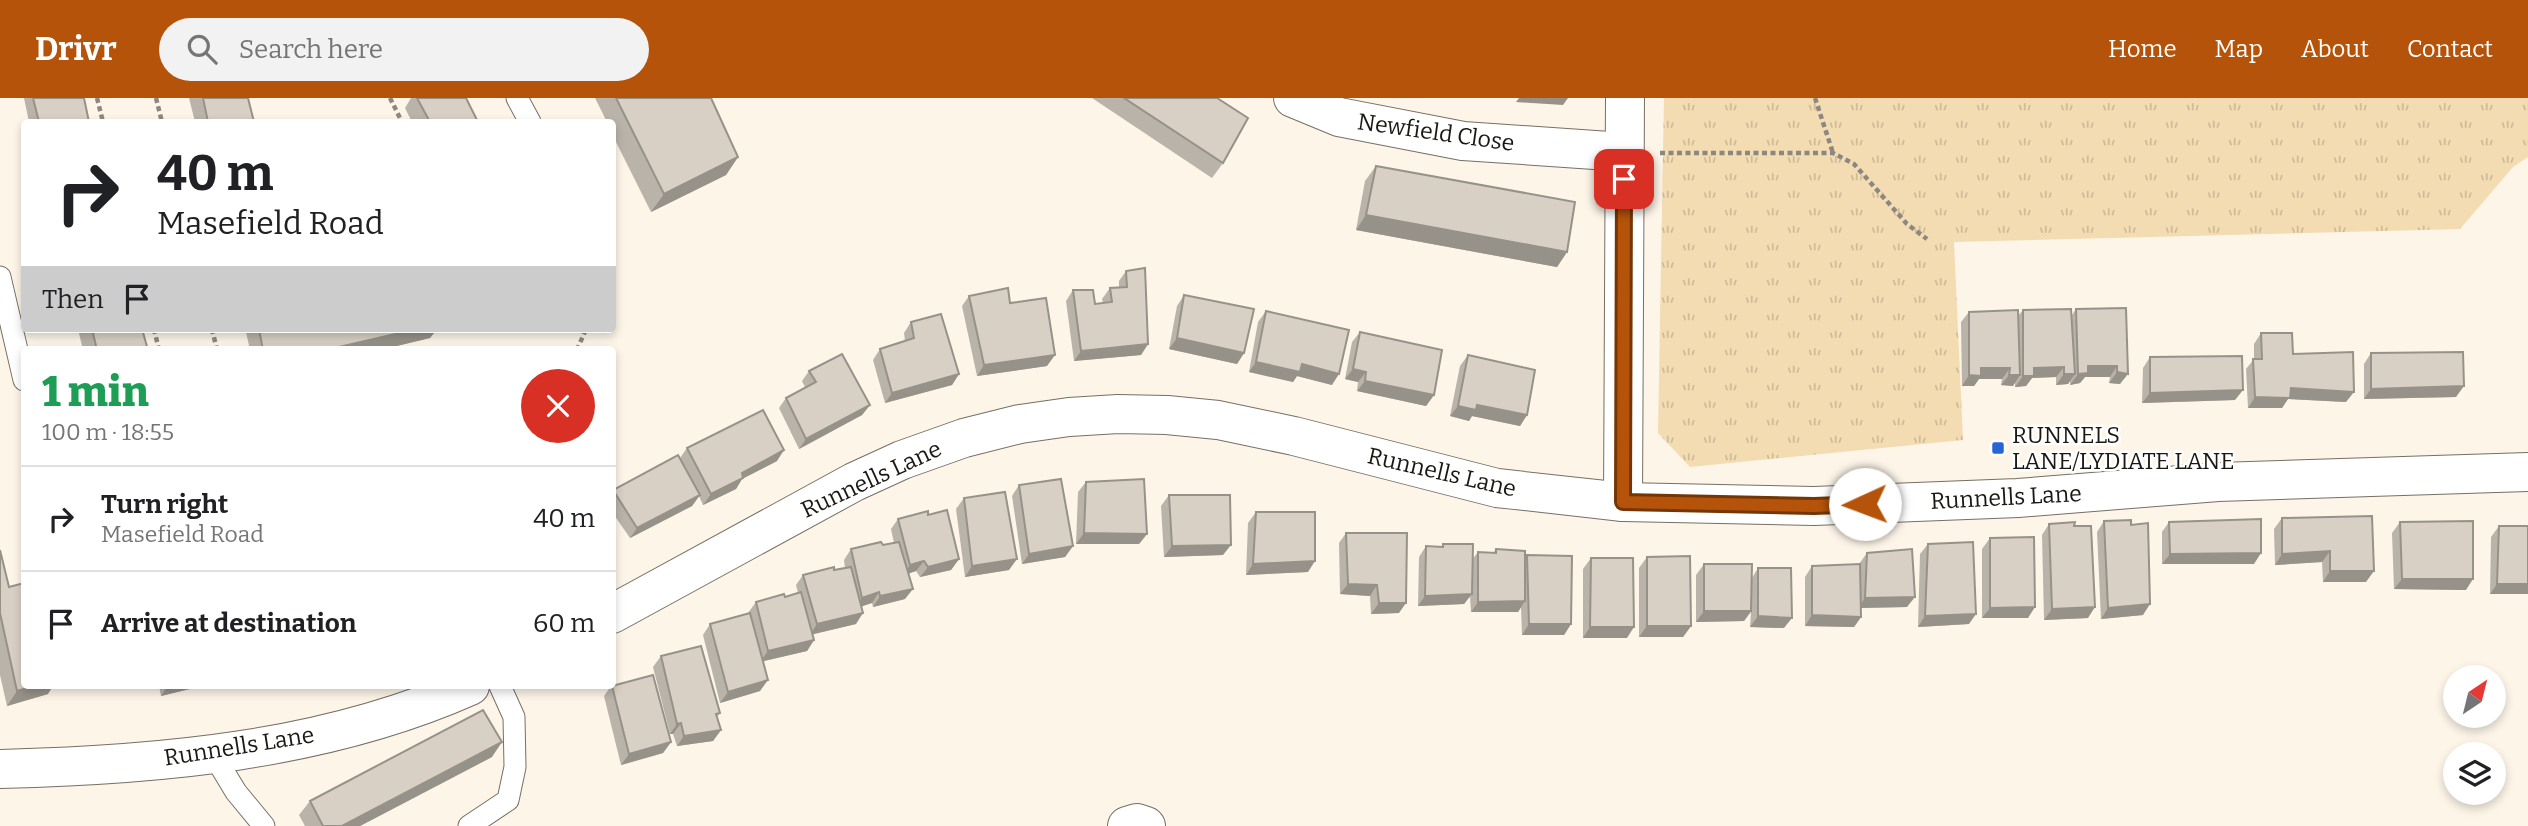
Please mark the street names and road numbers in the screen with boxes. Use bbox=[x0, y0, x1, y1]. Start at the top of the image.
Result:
street label: Newfield Close bbox=[1356, 107, 1516, 157]
street label: Runnells Lane bbox=[796, 434, 946, 524]
street label: Runnells Lane bbox=[1365, 441, 1519, 503]
street label: Runnells Lane bbox=[1930, 479, 2082, 515]
street label: Runnells Lane bbox=[162, 720, 316, 772]

